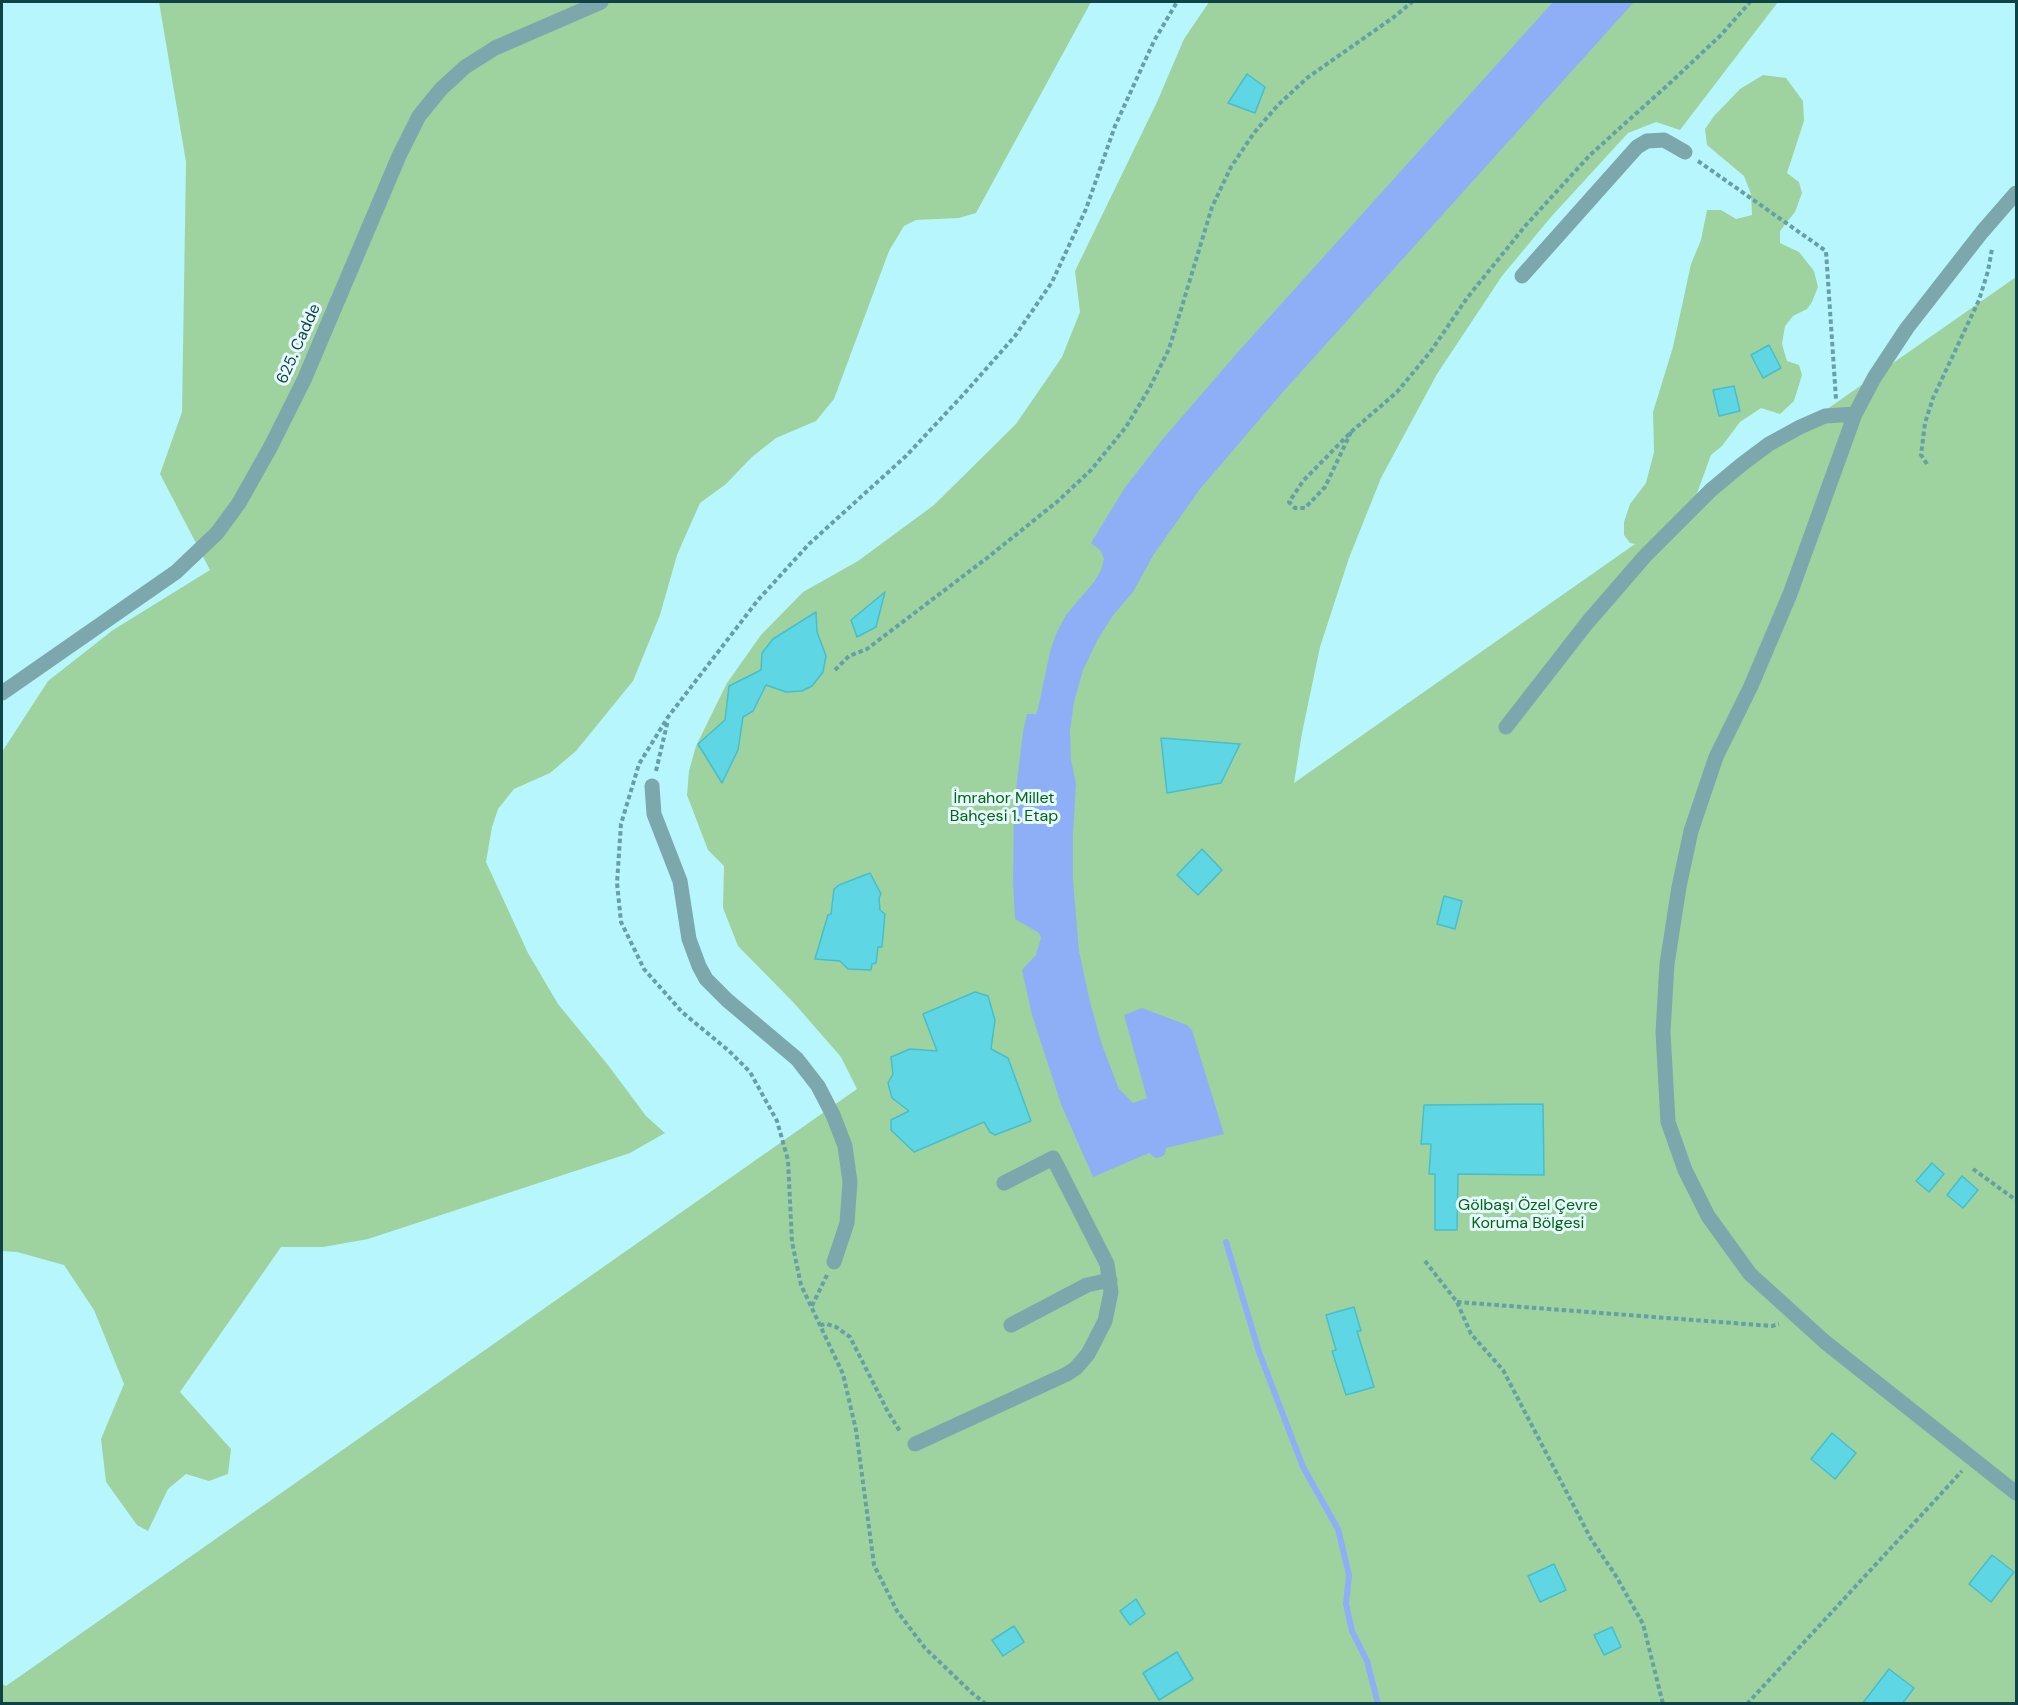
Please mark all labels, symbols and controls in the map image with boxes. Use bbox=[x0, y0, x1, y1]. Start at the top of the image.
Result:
street label: 625. Cadde bbox=[273, 301, 325, 387]
park label: İmrahor Millet Bahçesi 1. Etap bbox=[950, 789, 1058, 827]
park label: Gölbaşı Özel Çevre Koruma Bölgesi bbox=[1458, 1196, 1598, 1234]

